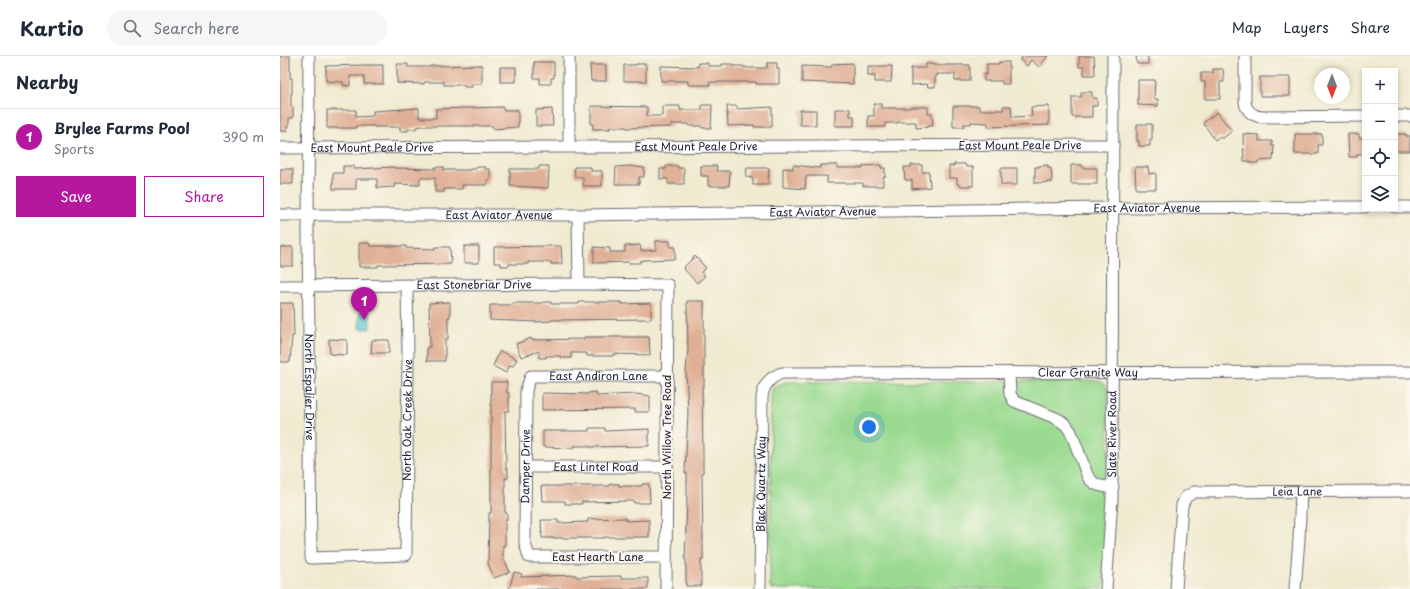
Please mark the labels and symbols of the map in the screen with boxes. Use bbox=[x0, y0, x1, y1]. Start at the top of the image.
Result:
north arrow bbox=[1314, 68, 1350, 104]
street label: East Mount Peale Drive bbox=[958, 136, 1082, 154]
street label: East Mount Peale Drive bbox=[634, 137, 758, 155]
street label: East Mount Peale Drive bbox=[310, 138, 434, 156]
street label: East Aviator Avenue bbox=[1093, 199, 1201, 216]
street label: East Aviator Avenue bbox=[769, 202, 877, 220]
street label: East Aviator Avenue bbox=[445, 206, 553, 223]
street label: East Stonebriar Drive bbox=[416, 275, 532, 293]
pin: 1 bbox=[351, 287, 377, 320]
street label: North Espalier Drive bbox=[301, 333, 319, 441]
street label: North Oak Creek Drive bbox=[398, 359, 416, 481]
street label: Clear Granite Way bbox=[1038, 363, 1138, 381]
street label: East Andiron Lane bbox=[549, 367, 648, 384]
street label: North Willow Tree Road bbox=[658, 375, 675, 499]
street label: Slate River Road bbox=[1103, 390, 1120, 478]
your location bbox=[859, 417, 879, 437]
street label: Damper Drive bbox=[516, 429, 534, 504]
street label: Black Quartz Way bbox=[752, 436, 770, 532]
street label: East Lintel Road bbox=[553, 458, 639, 475]
street label: Leia Lane bbox=[1272, 482, 1322, 500]
street label: East Hearth Lane bbox=[552, 548, 644, 565]

